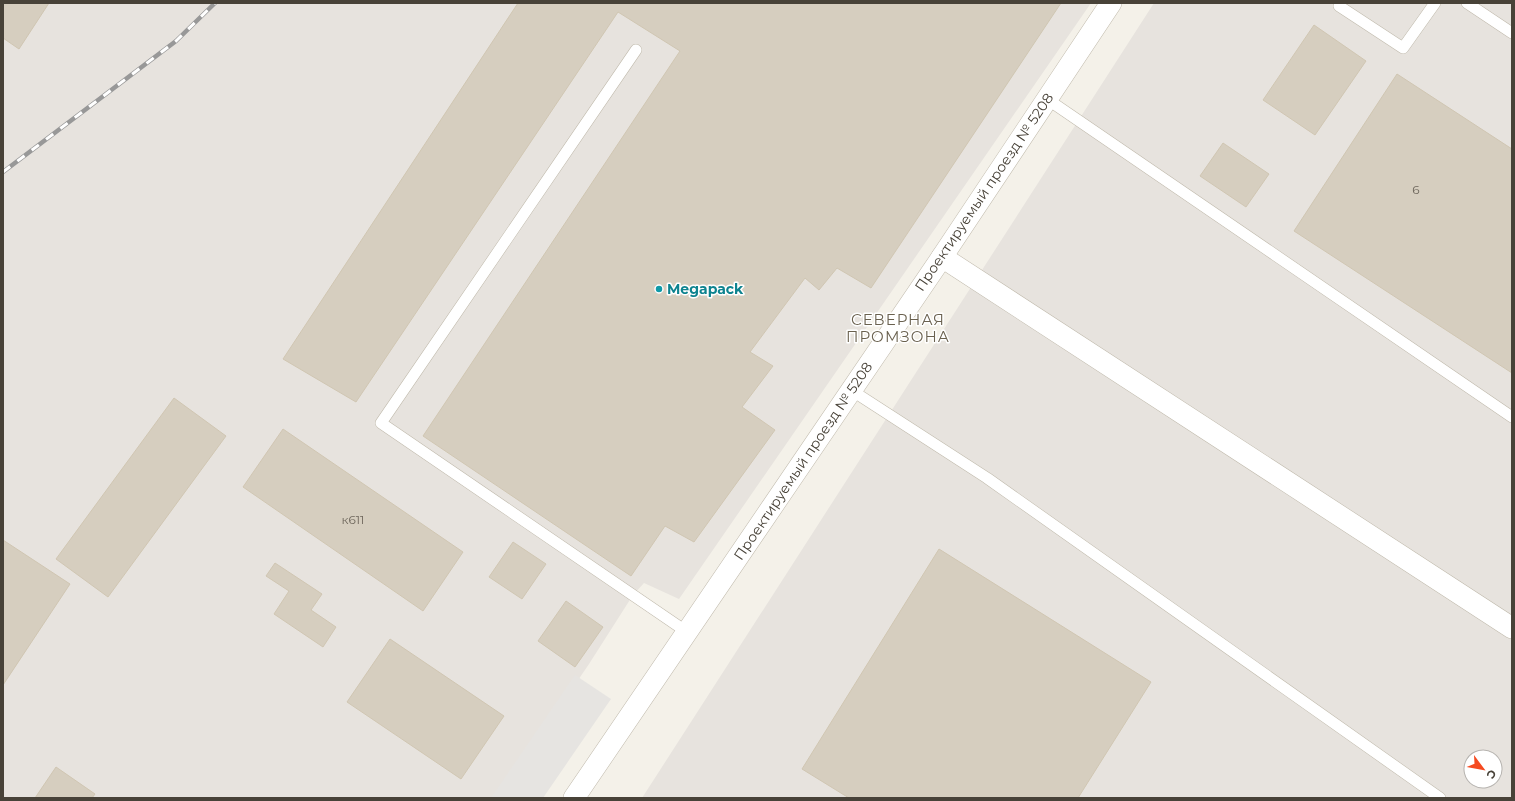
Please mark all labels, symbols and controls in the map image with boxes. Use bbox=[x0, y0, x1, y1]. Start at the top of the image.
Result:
street label: Проектируемый проезд № 5208 bbox=[911, 89, 1057, 295]
house number: 6 bbox=[1412, 182, 1420, 197]
place label: Megapack bbox=[667, 280, 744, 298]
marker: Megapack bbox=[654, 284, 664, 294]
district label: СЕВЕРНАЯ ПРОМЗОНА bbox=[846, 310, 950, 346]
street label: Проектируемый проезд № 5208 bbox=[730, 358, 876, 564]
house number: к611 bbox=[342, 512, 364, 527]
north arrow bbox=[1463, 749, 1503, 789]
text: С bbox=[1483, 767, 1500, 781]

